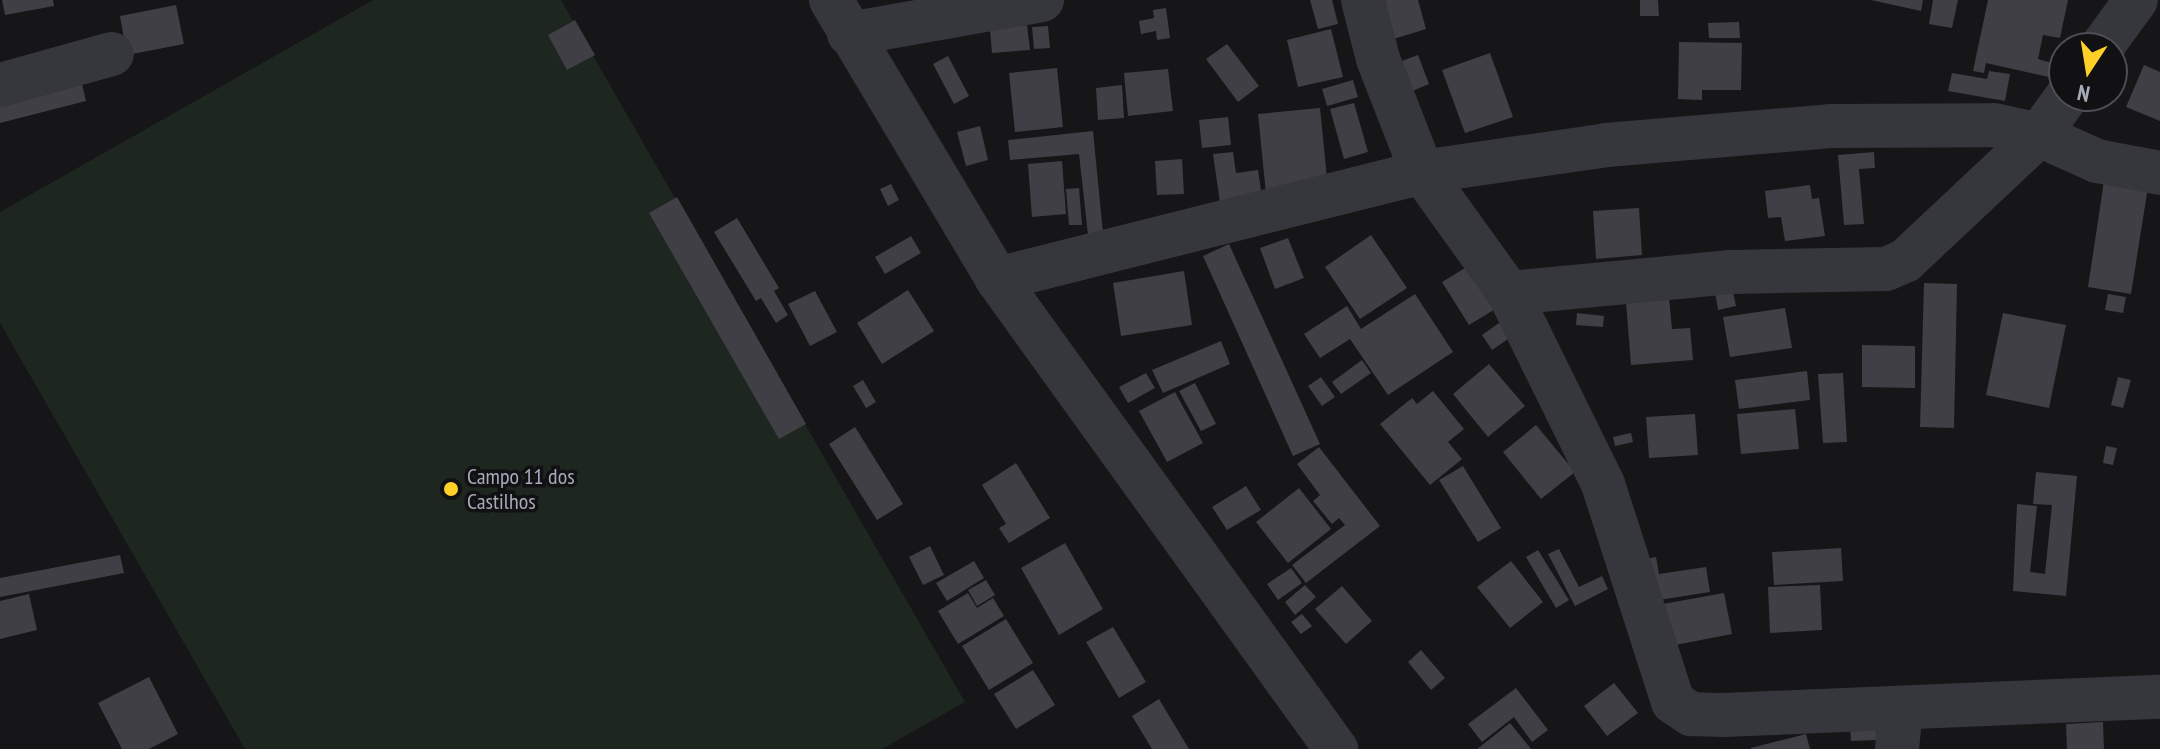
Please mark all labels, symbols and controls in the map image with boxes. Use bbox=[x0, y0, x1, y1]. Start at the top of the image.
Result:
north arrow bbox=[2048, 32, 2128, 112]
text: N bbox=[2075, 79, 2092, 108]
place label: Campo 11 dos Castilhos bbox=[467, 463, 575, 514]
marker: Campo 11 dos Castilhos bbox=[442, 480, 460, 498]

